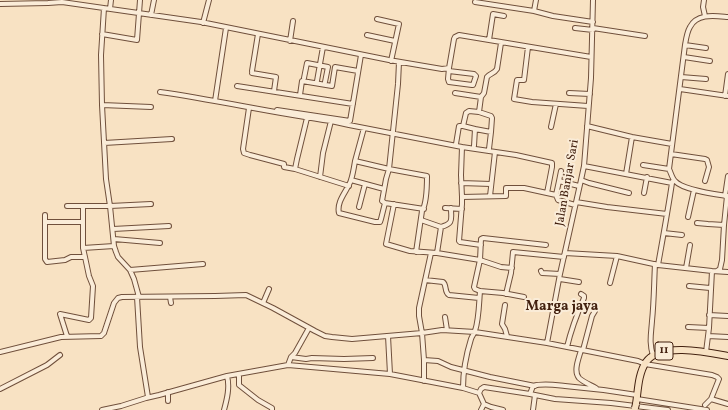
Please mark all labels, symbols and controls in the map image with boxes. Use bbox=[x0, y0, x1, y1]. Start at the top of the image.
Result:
street label: Jalan Banjar Sari bbox=[553, 139, 583, 227]
district label: Marga jaya bbox=[526, 299, 598, 315]
road number: 11 bbox=[655, 342, 673, 360]

